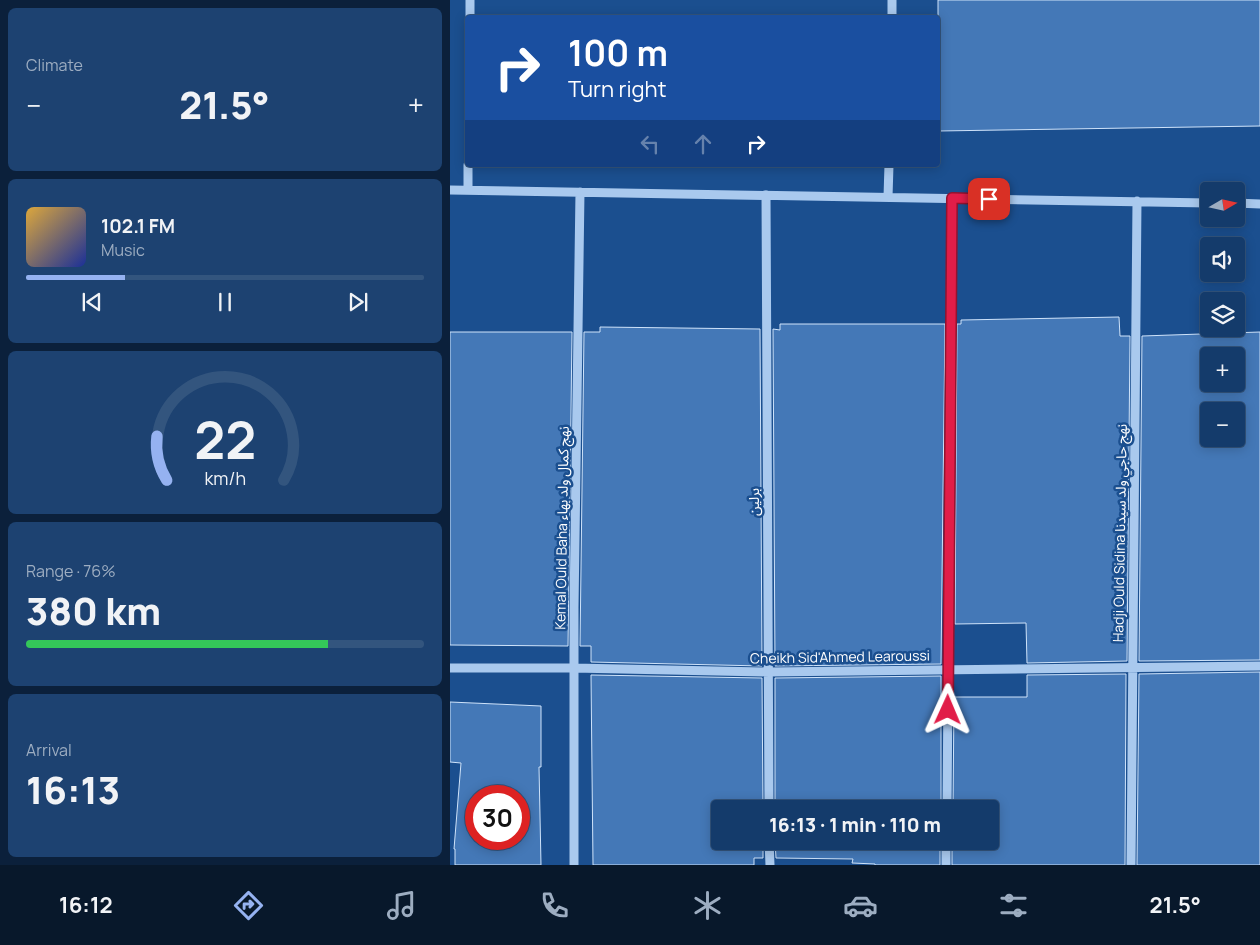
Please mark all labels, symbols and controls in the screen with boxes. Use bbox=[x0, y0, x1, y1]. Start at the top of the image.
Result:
text: 100 m bbox=[568, 29, 668, 77]
icon: right bbox=[485, 35, 550, 100]
text: Climate bbox=[26, 54, 83, 76]
text: Turn right bbox=[568, 74, 666, 104]
text: 21.5° bbox=[179, 78, 270, 130]
text: − bbox=[26, 86, 41, 124]
text: + bbox=[408, 86, 424, 124]
icon: left bbox=[636, 130, 664, 158]
icon: ahead bbox=[689, 130, 717, 158]
icon: right bbox=[742, 130, 770, 158]
pin bbox=[968, 178, 1010, 220]
north arrow bbox=[1200, 182, 1245, 228]
map controls bbox=[1200, 182, 1245, 447]
icon: arrive bbox=[975, 185, 1003, 213]
text: 102.1 FM bbox=[101, 213, 175, 239]
button: sound bbox=[1200, 237, 1245, 282]
text: Music bbox=[101, 239, 145, 261]
icon: previous bbox=[78, 288, 106, 316]
icon: pause bbox=[211, 288, 239, 316]
icon: next bbox=[344, 288, 372, 316]
button: layers bbox=[1200, 292, 1245, 337]
button: + bbox=[1200, 347, 1245, 392]
button: − bbox=[1200, 402, 1245, 447]
text: 22 bbox=[194, 404, 256, 475]
street label: Hadji Ould Sidina نهج حاجي ولد سيدنا bbox=[1108, 423, 1133, 642]
street label: Kemal Ould Baha نهج كمال ولد بهاء bbox=[550, 426, 575, 630]
text: km/h bbox=[204, 466, 246, 490]
street label: برلين bbox=[744, 488, 763, 516]
text: Range · 76% bbox=[26, 560, 116, 582]
text: 380 km bbox=[26, 584, 161, 636]
street label: Cheikh Sid'Ahmed Learoussi bbox=[750, 645, 930, 668]
position arrow bbox=[921, 683, 973, 735]
text: Arrival bbox=[26, 739, 72, 761]
text: 16:13 bbox=[26, 763, 120, 815]
speed limit sign: 30 bbox=[465, 785, 530, 850]
text: 16:13 · 1 min · 110 m bbox=[769, 812, 941, 838]
icon: directions bbox=[231, 888, 266, 923]
icon: music bbox=[384, 888, 419, 923]
icon: phone bbox=[537, 888, 572, 923]
icon: climate bbox=[690, 888, 725, 923]
icon: car bbox=[843, 888, 878, 923]
icon: filters bbox=[996, 888, 1031, 923]
text: 16:12 bbox=[59, 890, 113, 920]
text: 21.5° bbox=[1150, 890, 1201, 920]

